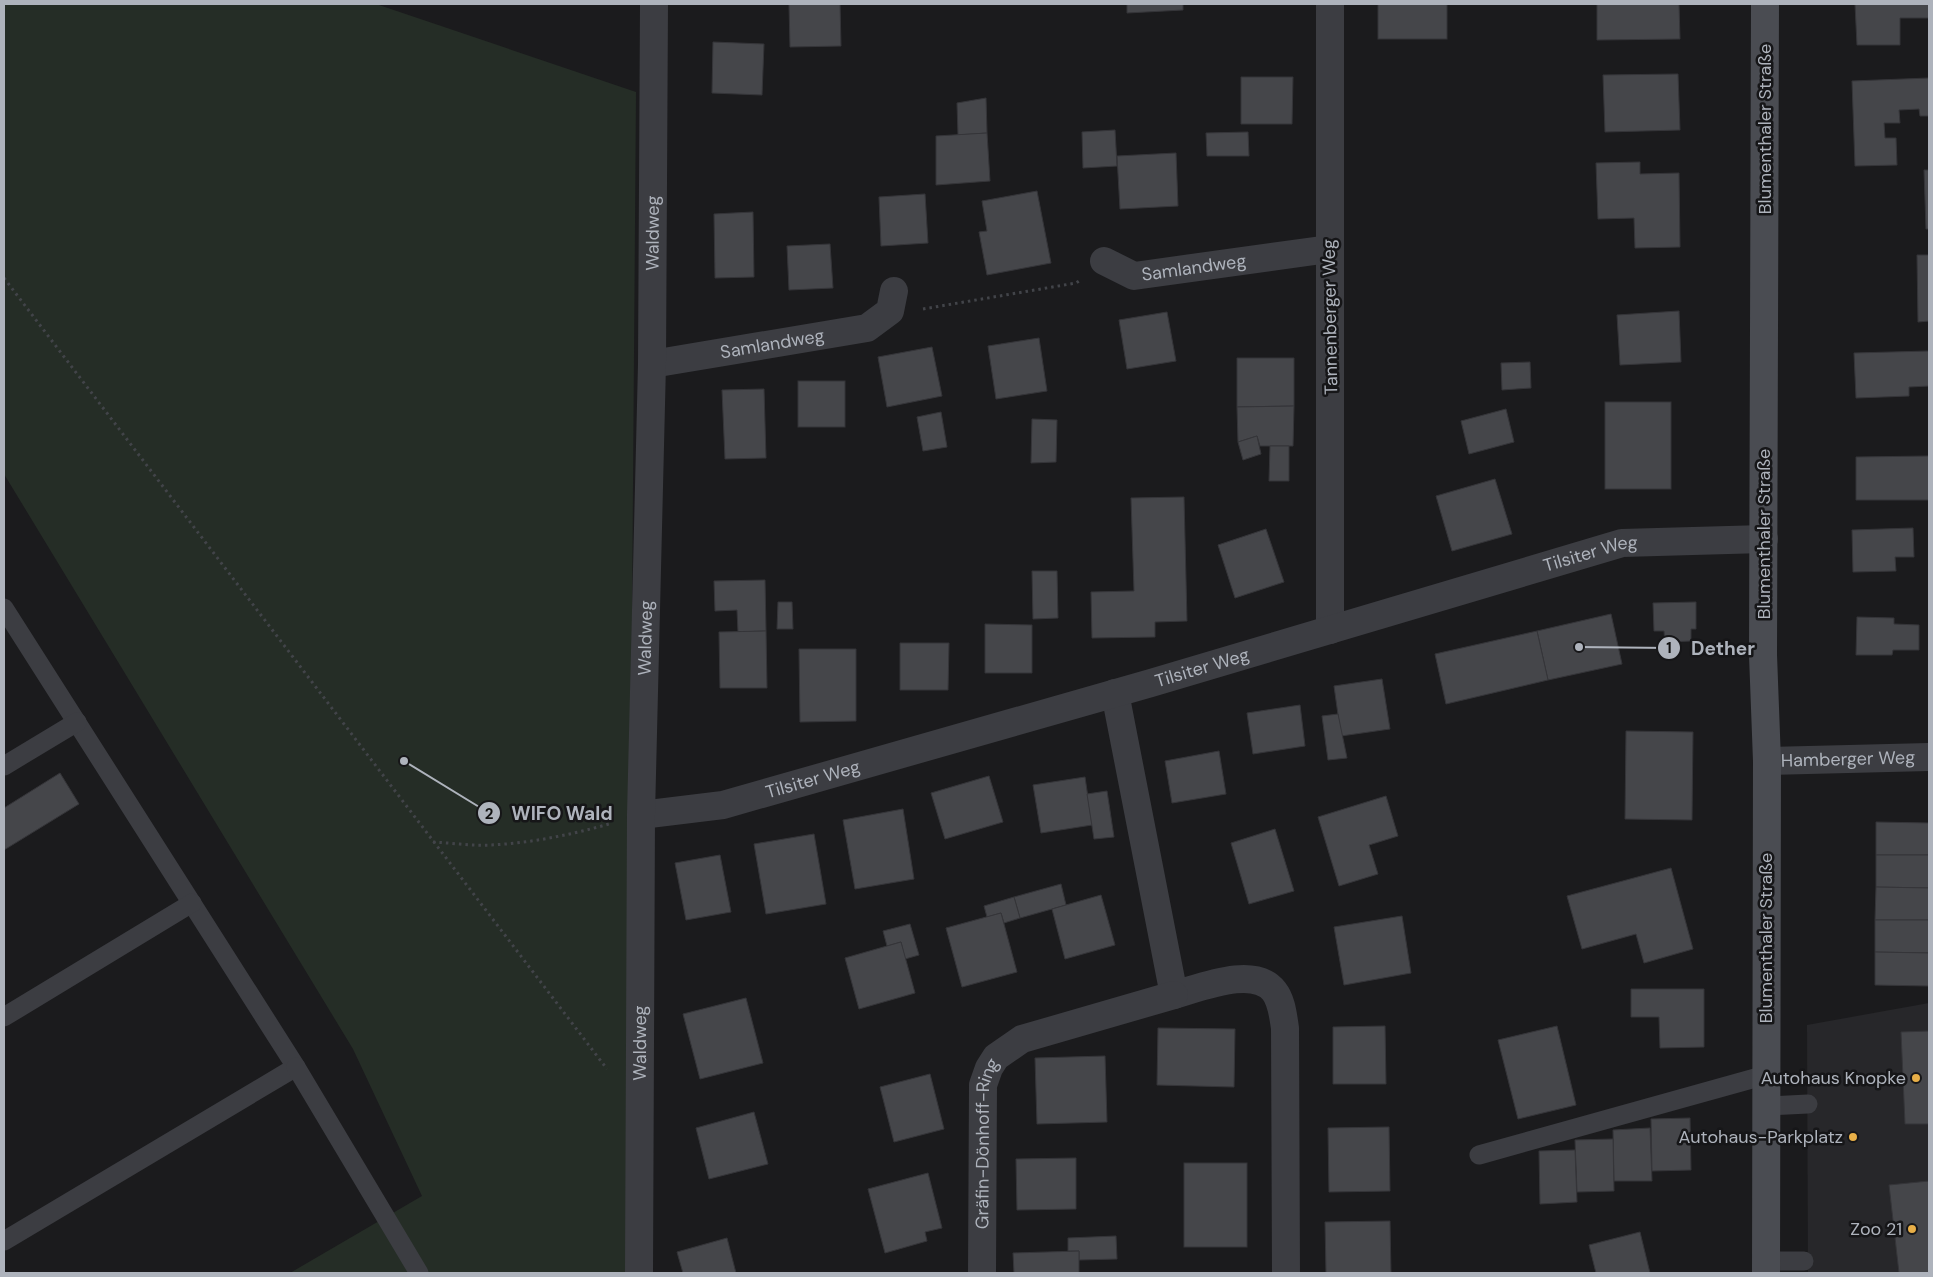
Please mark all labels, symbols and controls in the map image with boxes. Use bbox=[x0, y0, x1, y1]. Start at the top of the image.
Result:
street label: Blumenthaler Straße bbox=[1753, 44, 1777, 214]
street label: Waldweg bbox=[641, 195, 665, 271]
street label: Tannenberger Weg bbox=[1317, 239, 1343, 395]
street label: Samlandweg bbox=[1140, 249, 1248, 287]
street label: Samlandweg bbox=[718, 323, 826, 364]
street label: Blumenthaler Straße bbox=[1752, 449, 1776, 619]
street label: Tilsiter Weg bbox=[1540, 531, 1638, 578]
street label: Waldweg bbox=[632, 600, 658, 676]
callout: Dether bbox=[1656, 631, 1765, 665]
text: Dether bbox=[1691, 636, 1755, 661]
text: 1 bbox=[1666, 638, 1672, 658]
street label: Tilsiter Weg bbox=[1152, 642, 1252, 693]
street label: Hamberger Weg bbox=[1781, 745, 1915, 773]
street label: Tilsiter Weg bbox=[763, 755, 863, 804]
callout: WIFO Wald bbox=[476, 796, 623, 830]
text: WIFO Wald bbox=[511, 801, 613, 826]
text: 2 bbox=[485, 804, 494, 824]
street label: Blumenthaler Straße bbox=[1754, 853, 1778, 1023]
street label: Waldweg bbox=[628, 1005, 652, 1081]
street label: Gräfin-Dönhoff-Ring bbox=[970, 1053, 1005, 1229]
place label: Autohaus Knopke bbox=[1761, 1066, 1906, 1090]
marker: Autohaus Knopke bbox=[1910, 1072, 1922, 1084]
place label: Autohaus-Parkplatz bbox=[1679, 1125, 1843, 1149]
marker: Autohaus-Parkplatz bbox=[1847, 1131, 1859, 1143]
place label: Zoo 21 bbox=[1850, 1217, 1902, 1241]
marker: Zoo 21 bbox=[1906, 1223, 1918, 1235]

